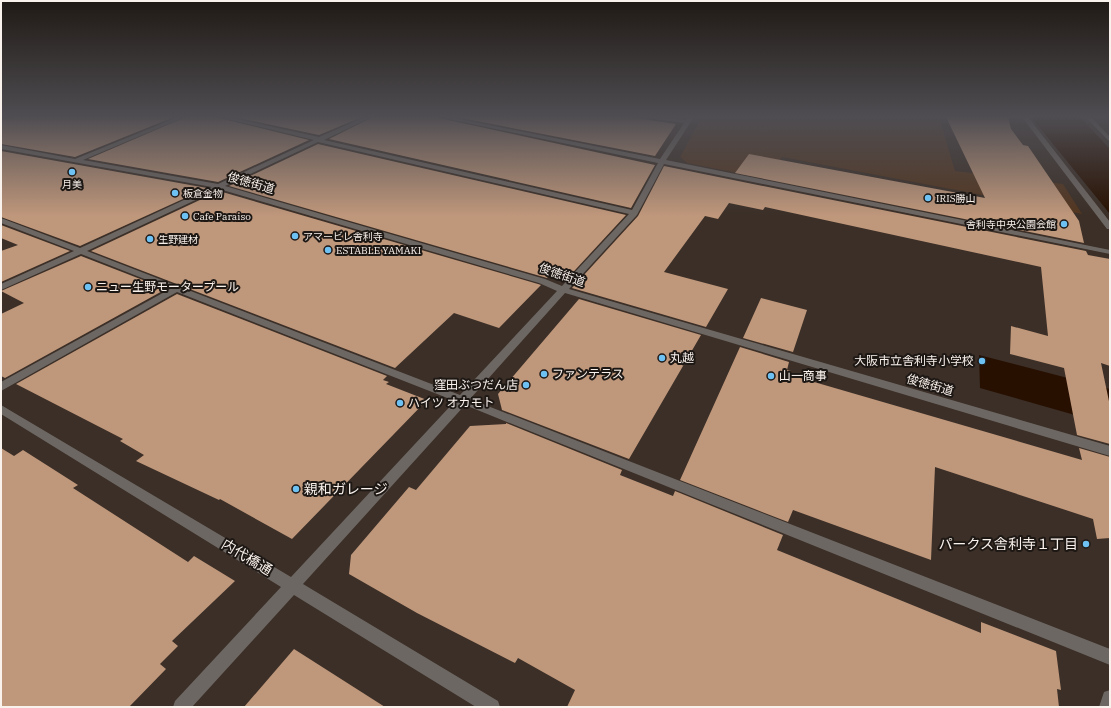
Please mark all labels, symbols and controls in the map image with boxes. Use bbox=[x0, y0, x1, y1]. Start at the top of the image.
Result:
marker: 月美 bbox=[67, 167, 77, 177]
street label: 俊徳街道 bbox=[226, 169, 276, 196]
place label: 月美 bbox=[62, 178, 82, 191]
place label: 板倉金物 bbox=[183, 187, 223, 200]
marker: 板倉金物 bbox=[170, 188, 180, 198]
place label: IRIS勝山 bbox=[936, 192, 976, 205]
marker: IRIS勝山 bbox=[923, 193, 933, 203]
place label: Cafe Paraiso bbox=[193, 210, 251, 223]
marker: Cafe Paraiso bbox=[180, 211, 190, 221]
place label: 舎利寺中央公園会館 bbox=[966, 218, 1056, 231]
marker: 舎利寺中央公園会館 bbox=[1059, 219, 1069, 229]
place label: アマービレ舎利寺 bbox=[303, 230, 383, 243]
marker: アマービレ舎利寺 bbox=[290, 231, 300, 241]
place label: 生野建材 bbox=[158, 233, 198, 246]
marker: 生野建材 bbox=[145, 234, 155, 244]
place label: ESTABLE YAMAKI bbox=[336, 244, 421, 257]
marker: ESTABLE YAMAKI bbox=[323, 245, 333, 255]
street label: 俊徳街道 bbox=[537, 260, 587, 289]
place label: ニュー生野モータープール bbox=[96, 279, 239, 294]
marker: ニュー生野モータープール bbox=[83, 282, 93, 292]
place label: 丸越 bbox=[670, 350, 694, 365]
marker: 丸越 bbox=[657, 353, 667, 363]
place label: 大阪市立舎利寺小学校 bbox=[854, 353, 974, 368]
marker: 大阪市立舎利寺小学校 bbox=[977, 356, 987, 366]
place label: ファンテラス bbox=[552, 366, 624, 381]
place label: 山一商事 bbox=[779, 368, 827, 383]
marker: ファンテラス bbox=[539, 369, 549, 379]
marker: 山一商事 bbox=[766, 371, 776, 381]
street label: 俊徳街道 bbox=[905, 371, 955, 398]
place label: 窪田ぶつだん店 bbox=[434, 377, 518, 392]
marker: 窪田ぶつだん店 bbox=[521, 380, 531, 390]
place label: ハイツ オカモト bbox=[408, 395, 495, 410]
marker: ハイツ オカモト bbox=[395, 398, 405, 408]
place label: 親和ガレージ bbox=[304, 480, 388, 498]
marker: 親和ガレージ bbox=[291, 484, 301, 494]
street label: 内代橋通 bbox=[218, 535, 276, 579]
place label: パークス舎利寺１丁目 bbox=[938, 535, 1078, 553]
marker: パークス舎利寺１丁目 bbox=[1081, 539, 1091, 549]

